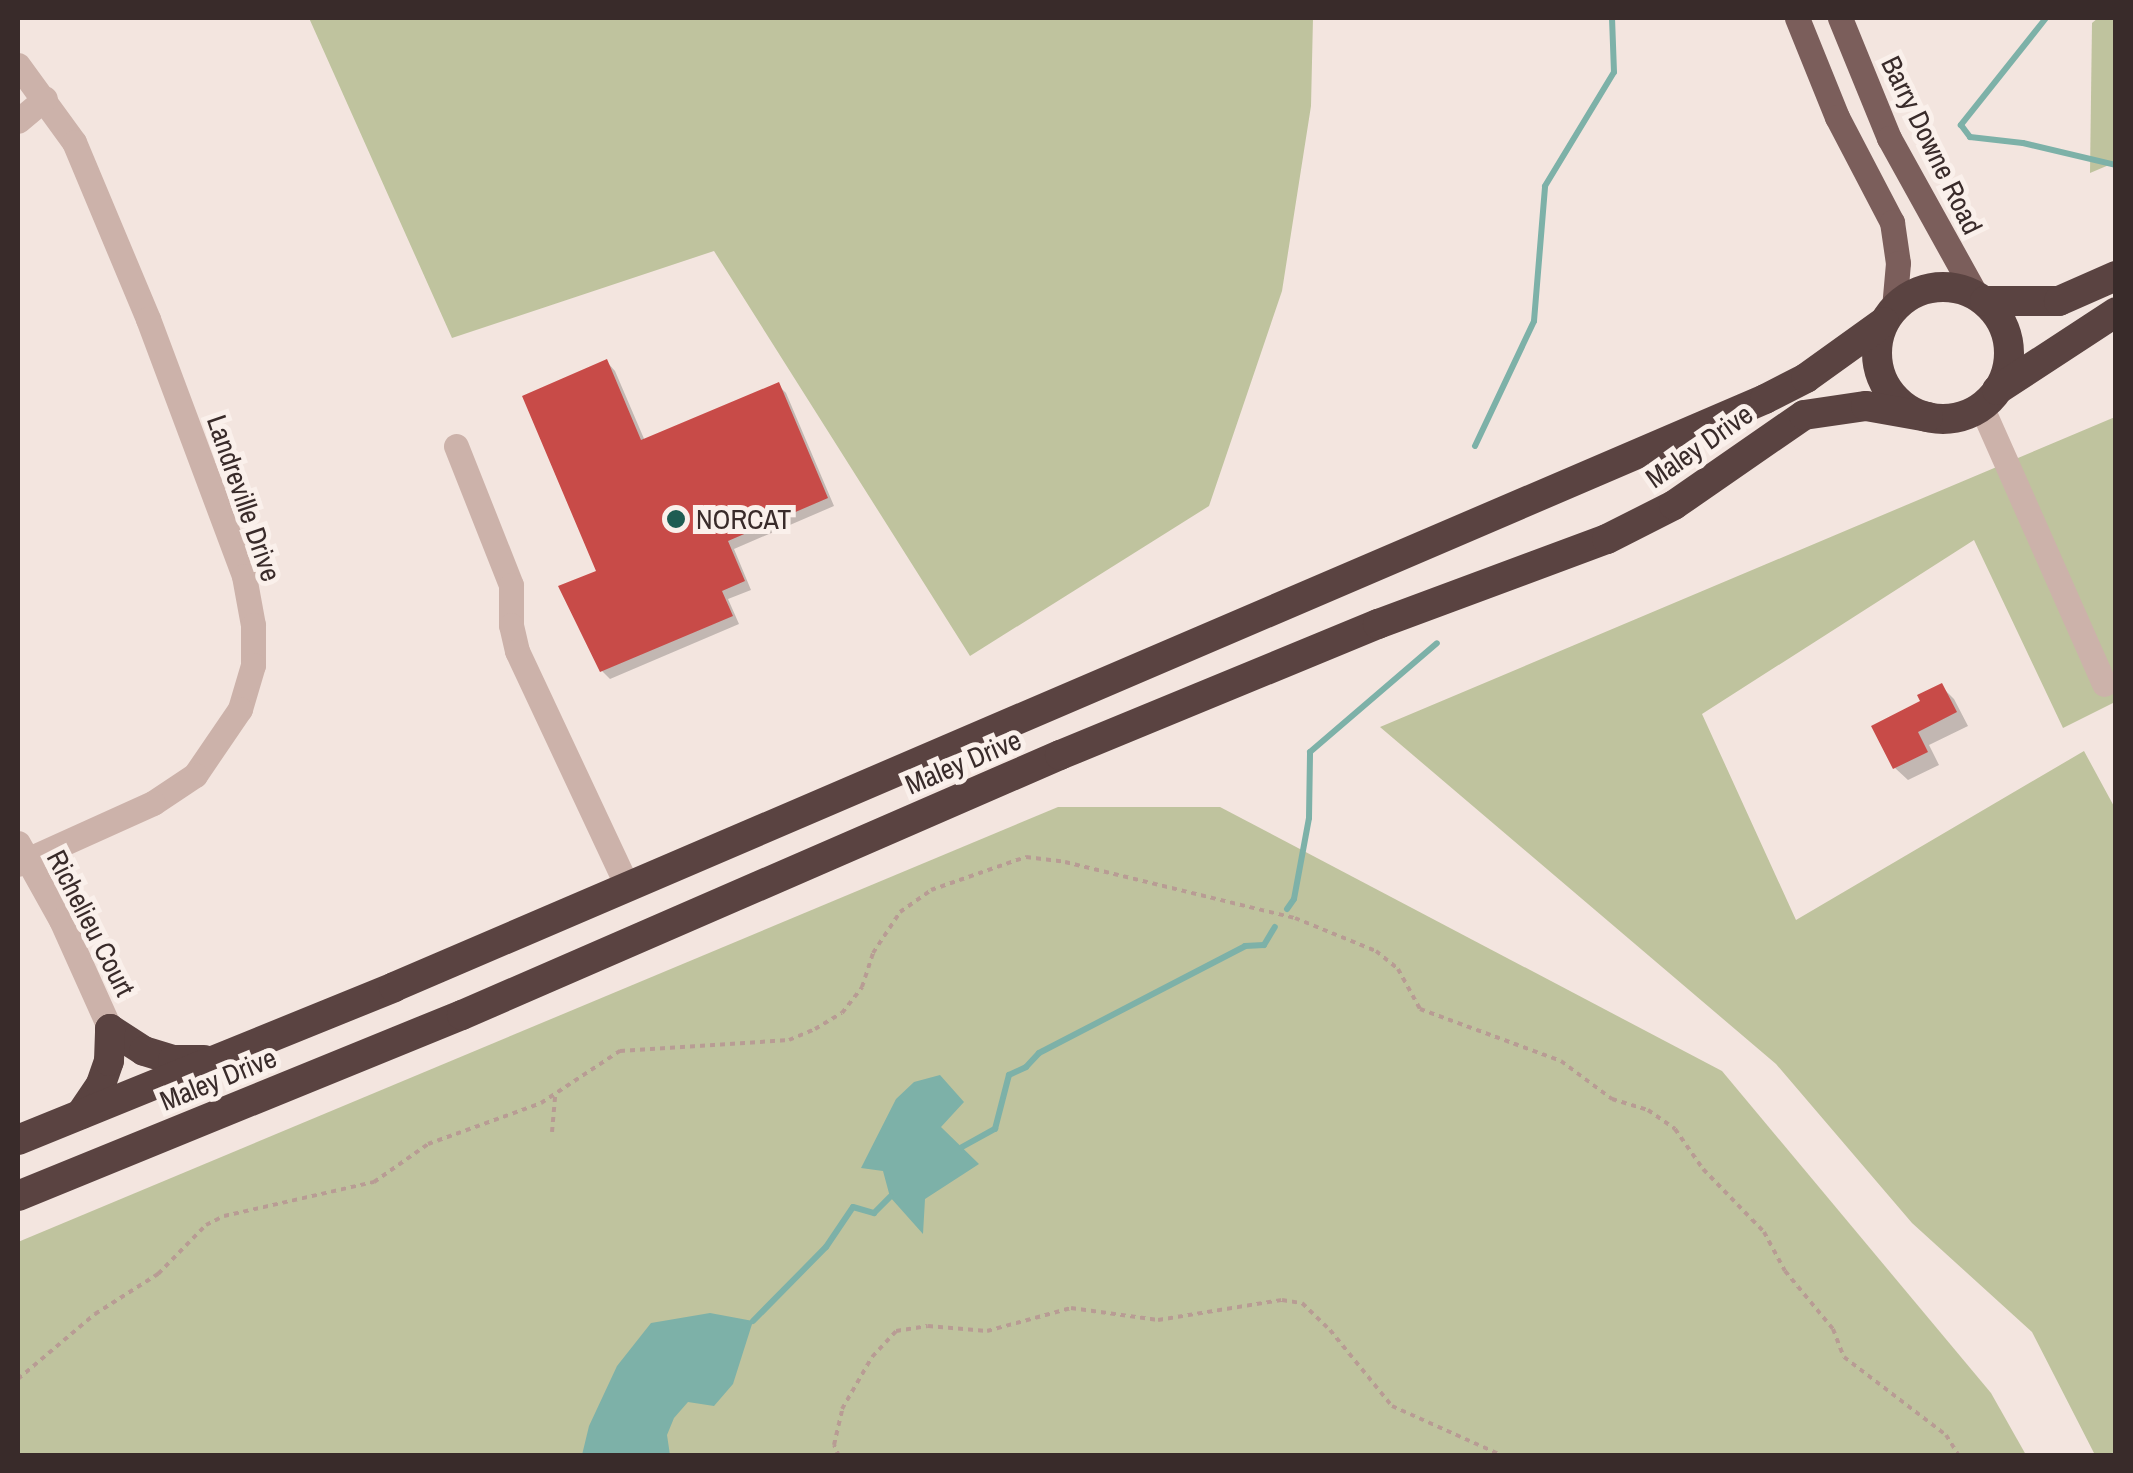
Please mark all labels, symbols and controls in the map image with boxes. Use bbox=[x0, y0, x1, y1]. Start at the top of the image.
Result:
street label: Barry Downe Road bbox=[1874, 50, 1990, 240]
street label: Maley Drive bbox=[1639, 397, 1759, 495]
street label: Landreville Drive bbox=[200, 410, 288, 586]
place label: NORCAT bbox=[696, 502, 791, 536]
marker: NORCAT bbox=[665, 508, 687, 530]
street label: Maley Drive bbox=[900, 723, 1026, 801]
street label: Richelieu Court bbox=[40, 844, 142, 1002]
street label: Maley Drive bbox=[155, 1040, 281, 1118]

